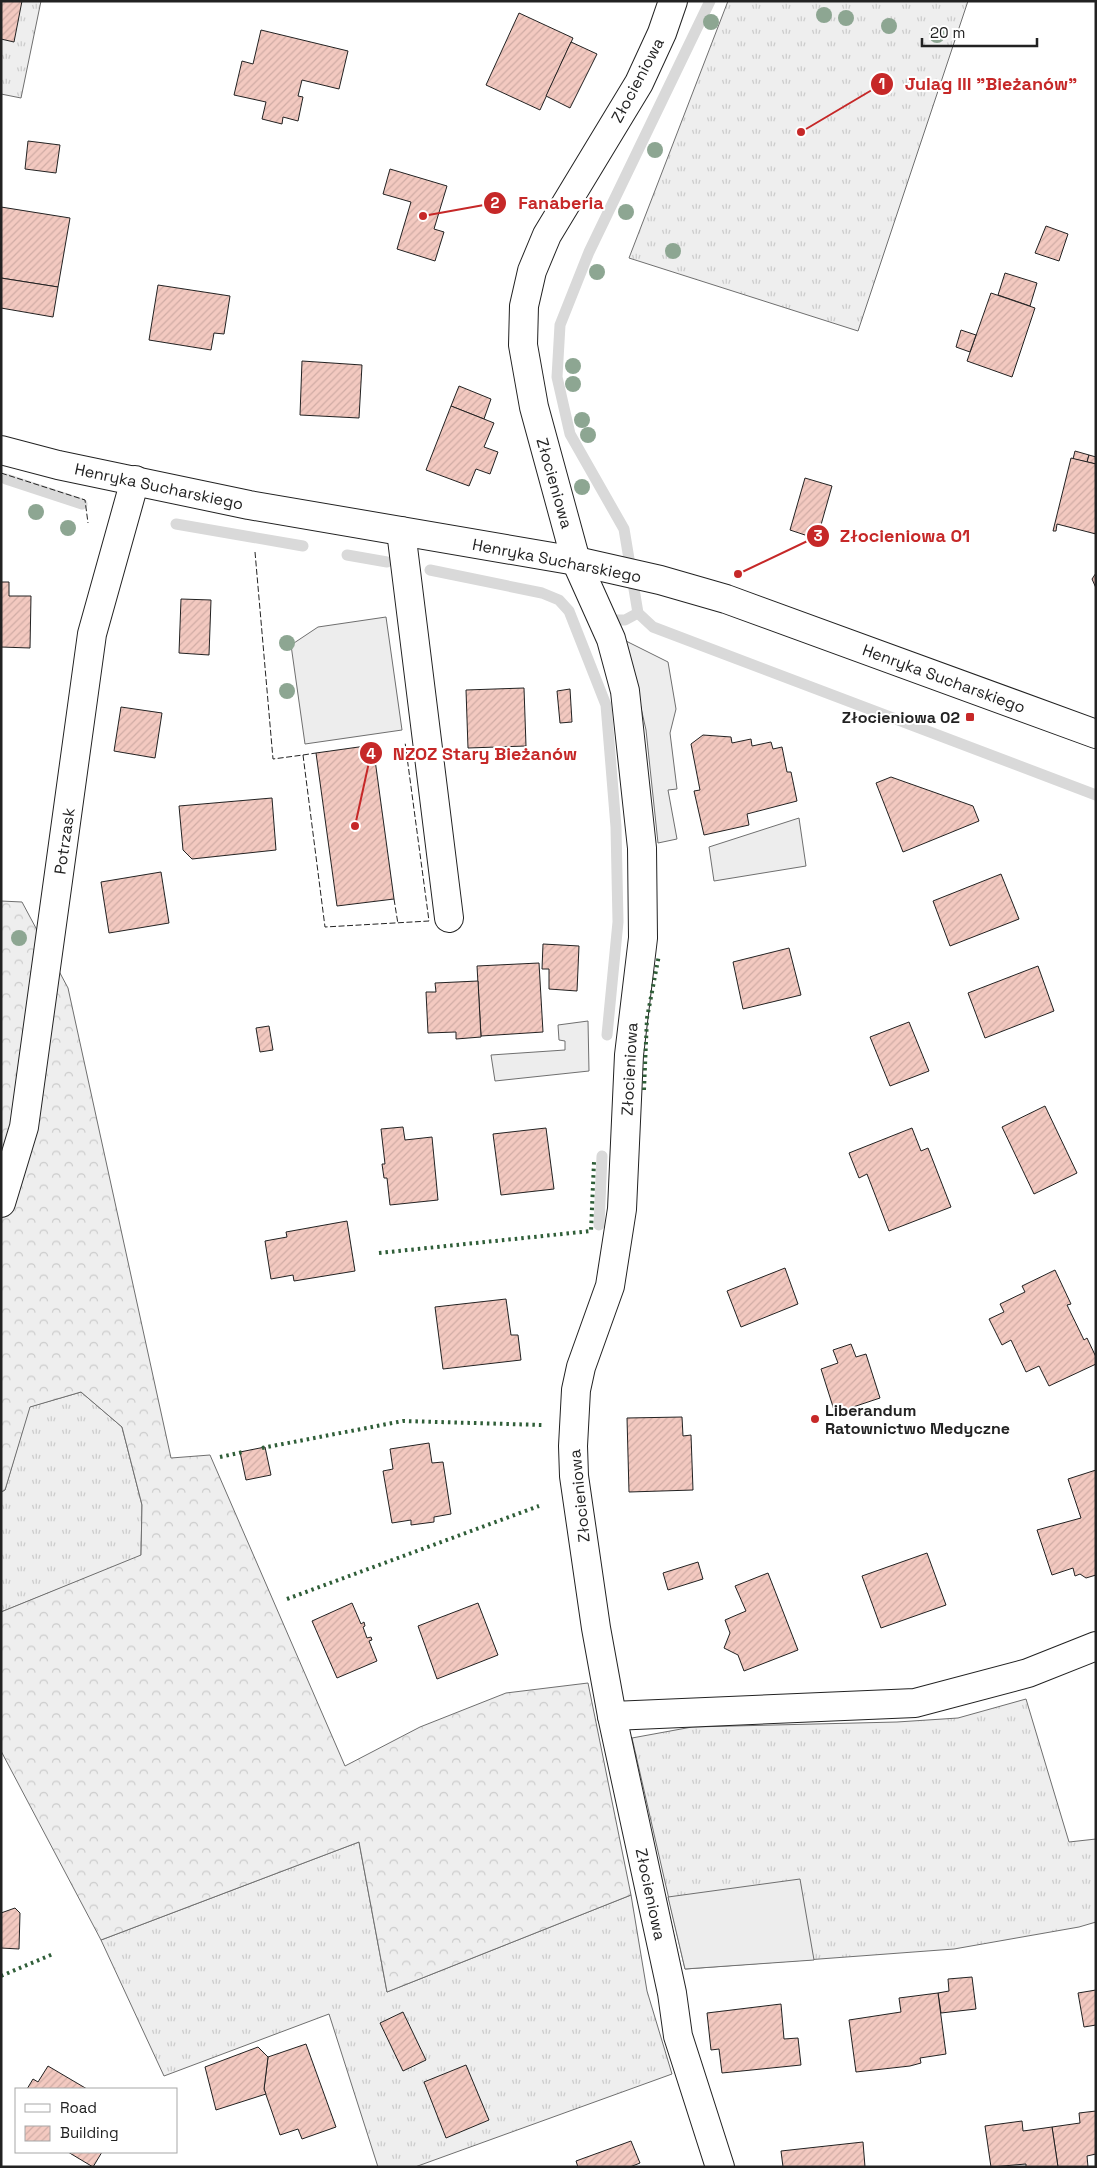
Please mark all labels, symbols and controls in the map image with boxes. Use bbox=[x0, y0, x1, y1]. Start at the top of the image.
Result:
scale bar bbox=[922, 15, 1037, 47]
text: 20 m bbox=[930, 23, 965, 42]
street label: Złocieniowa bbox=[606, 34, 669, 126]
callout: Julag III "Bieżanów" bbox=[870, 67, 1088, 100]
text: Julag III "Bieżanów" bbox=[905, 72, 1077, 95]
text: 1 bbox=[879, 74, 885, 93]
callout: Fanaberia bbox=[483, 186, 613, 219]
text: Fanaberia bbox=[518, 191, 604, 214]
text: 2 bbox=[491, 193, 500, 212]
street label: Złocieniowa bbox=[532, 435, 577, 531]
street label: Henryka Sucharskiego bbox=[73, 458, 245, 515]
callout: Złocieniowa 01 bbox=[805, 520, 980, 553]
text: Złocieniowa 01 bbox=[840, 524, 970, 547]
text: 3 bbox=[813, 526, 823, 545]
street label: Henryka Sucharskiego bbox=[470, 534, 643, 587]
street label: Henryka Sucharskiego bbox=[859, 639, 1028, 718]
place label: Złocieniowa 02 bbox=[842, 707, 960, 728]
marker: Złocieniowa 02 bbox=[964, 711, 976, 723]
callout: NZOZ Stary Bieżanów bbox=[358, 737, 587, 770]
text: NZOZ Stary Bieżanów bbox=[393, 742, 577, 765]
text: 4 bbox=[366, 744, 376, 763]
street label: Potrzask bbox=[49, 806, 80, 876]
street label: Złocieniowa bbox=[617, 1022, 642, 1116]
place label: Liberandum Ratownictwo Medyczne bbox=[825, 1400, 1010, 1439]
marker: Liberandum Ratownictwo Medyczne bbox=[809, 1413, 821, 1425]
street label: Złocieniowa bbox=[564, 1448, 595, 1543]
street label: Złocieniowa bbox=[631, 1846, 670, 1942]
legend bbox=[15, 2088, 178, 2153]
text: Road bbox=[60, 2098, 97, 2117]
text: Building bbox=[60, 2123, 119, 2142]

